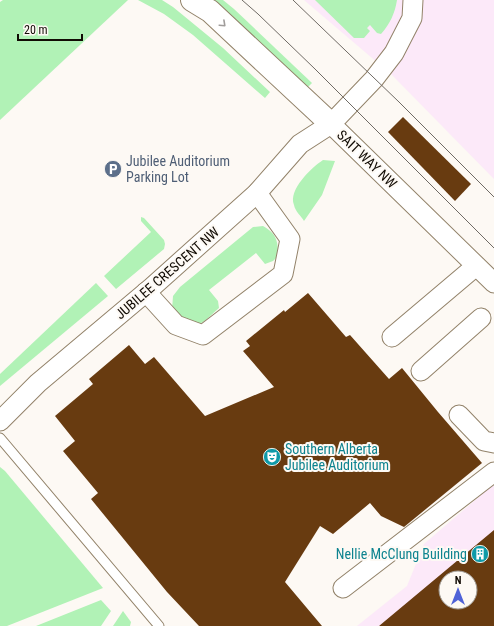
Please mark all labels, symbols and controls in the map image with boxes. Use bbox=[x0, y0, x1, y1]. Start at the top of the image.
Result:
scale bar bbox=[18, 16, 82, 42]
one-way arrow bbox=[218, 19, 226, 26]
text: 20 m bbox=[24, 23, 48, 37]
street label: SAIT WAY NW bbox=[334, 127, 400, 192]
place label: Jubilee Auditorium Parking Lot bbox=[126, 153, 230, 185]
parking icon: Jubilee Auditorium Parking Lot bbox=[103, 159, 123, 179]
street label: JUBILEE CRESCENT NW bbox=[112, 223, 222, 322]
place label: Southern Alberta Jubilee Auditorium bbox=[285, 441, 389, 473]
theatre icon: Southern Alberta Jubilee Auditorium bbox=[262, 447, 282, 467]
building icon: Nellie McClung Building bbox=[470, 544, 490, 564]
place label: Nellie McClung Building bbox=[336, 546, 467, 562]
north arrow bbox=[438, 570, 478, 610]
text: N bbox=[455, 574, 462, 587]

